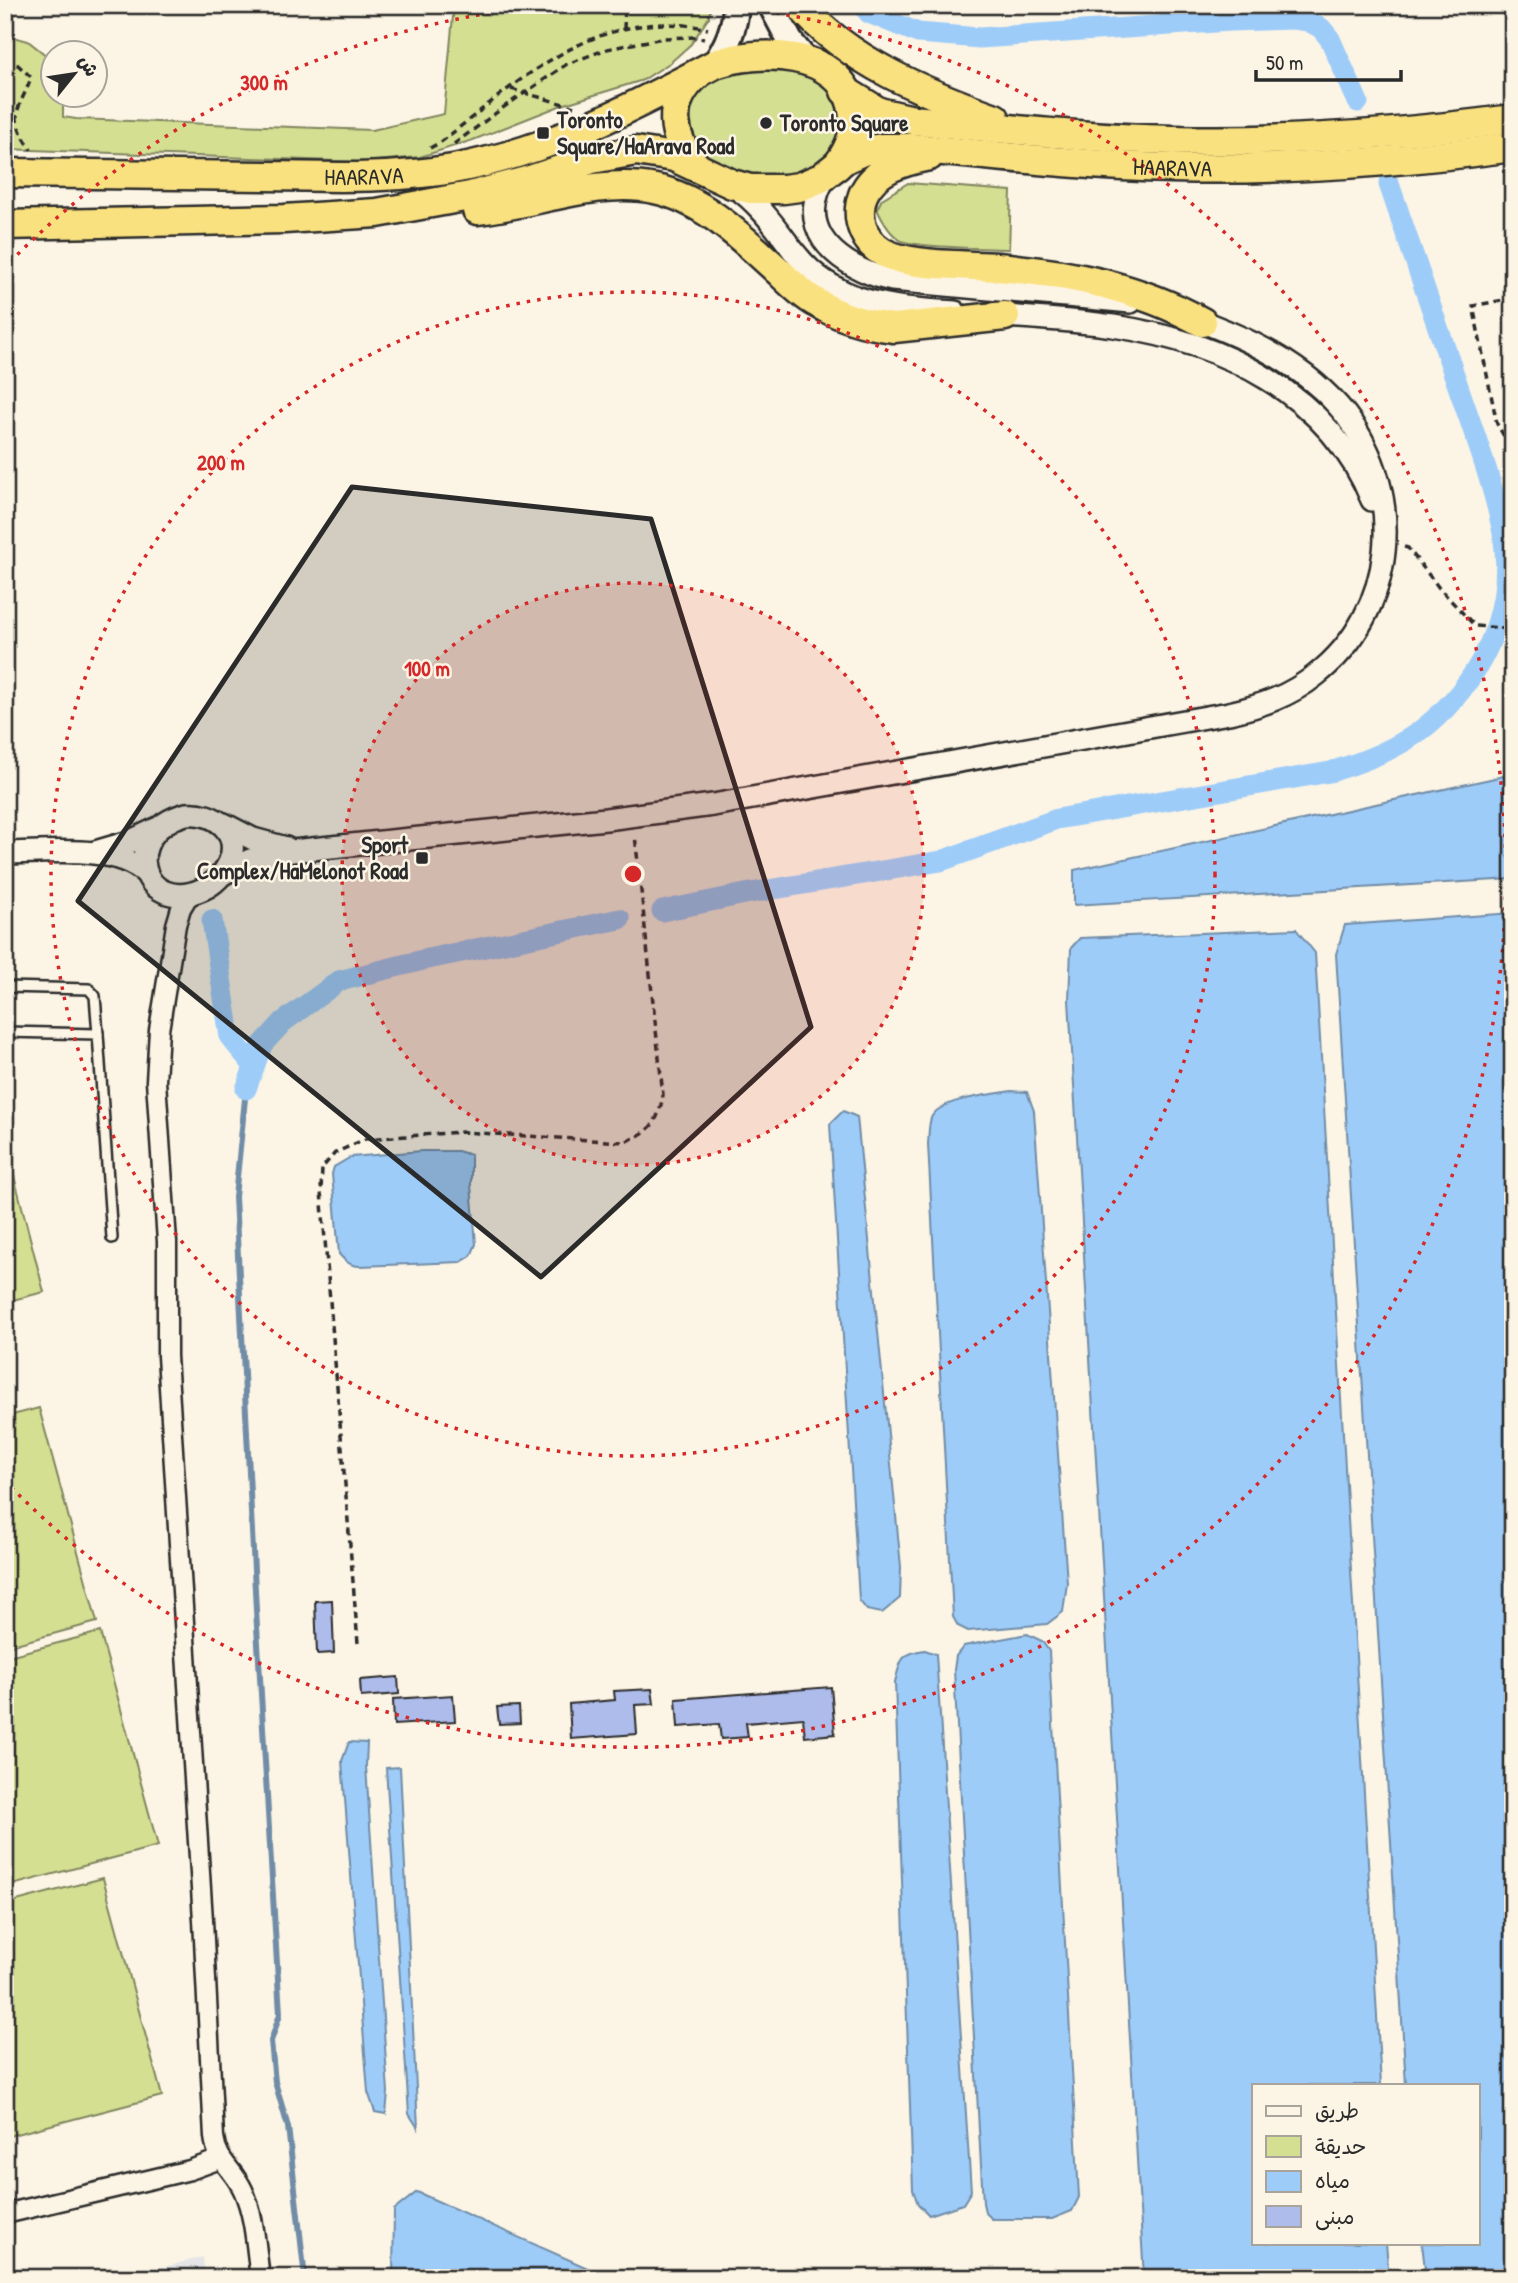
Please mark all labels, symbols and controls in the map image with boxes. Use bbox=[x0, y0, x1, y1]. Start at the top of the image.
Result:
north arrow bbox=[38, 38, 108, 108]
scale bar bbox=[1256, 38, 1401, 82]
text: 50 m bbox=[1266, 48, 1303, 77]
text: ش bbox=[72, 50, 105, 81]
text: 300 m bbox=[240, 68, 288, 97]
place label: Toronto Square/HaArava Road bbox=[556, 104, 734, 162]
place label: Toronto Square bbox=[779, 107, 909, 139]
marker: Toronto Square bbox=[758, 115, 774, 131]
marker: Toronto Square/HaArava Road bbox=[535, 125, 551, 141]
street label: HAARAVA bbox=[1132, 151, 1212, 184]
street label: HAARAVA bbox=[324, 159, 404, 192]
text: 200 m bbox=[197, 448, 245, 477]
text: 100 m bbox=[404, 654, 450, 683]
place label: Sport Complex/HaMelonot Road bbox=[197, 829, 409, 887]
marker: Sport Complex/HaMelonot Road bbox=[414, 850, 430, 866]
centre of rings bbox=[621, 862, 645, 886]
legend bbox=[1252, 2084, 1480, 2244]
text: طريق bbox=[1315, 2096, 1359, 2125]
text: حديقة bbox=[1315, 2132, 1366, 2161]
text: مياه bbox=[1315, 2166, 1350, 2195]
text: مبنى bbox=[1315, 2202, 1354, 2231]

